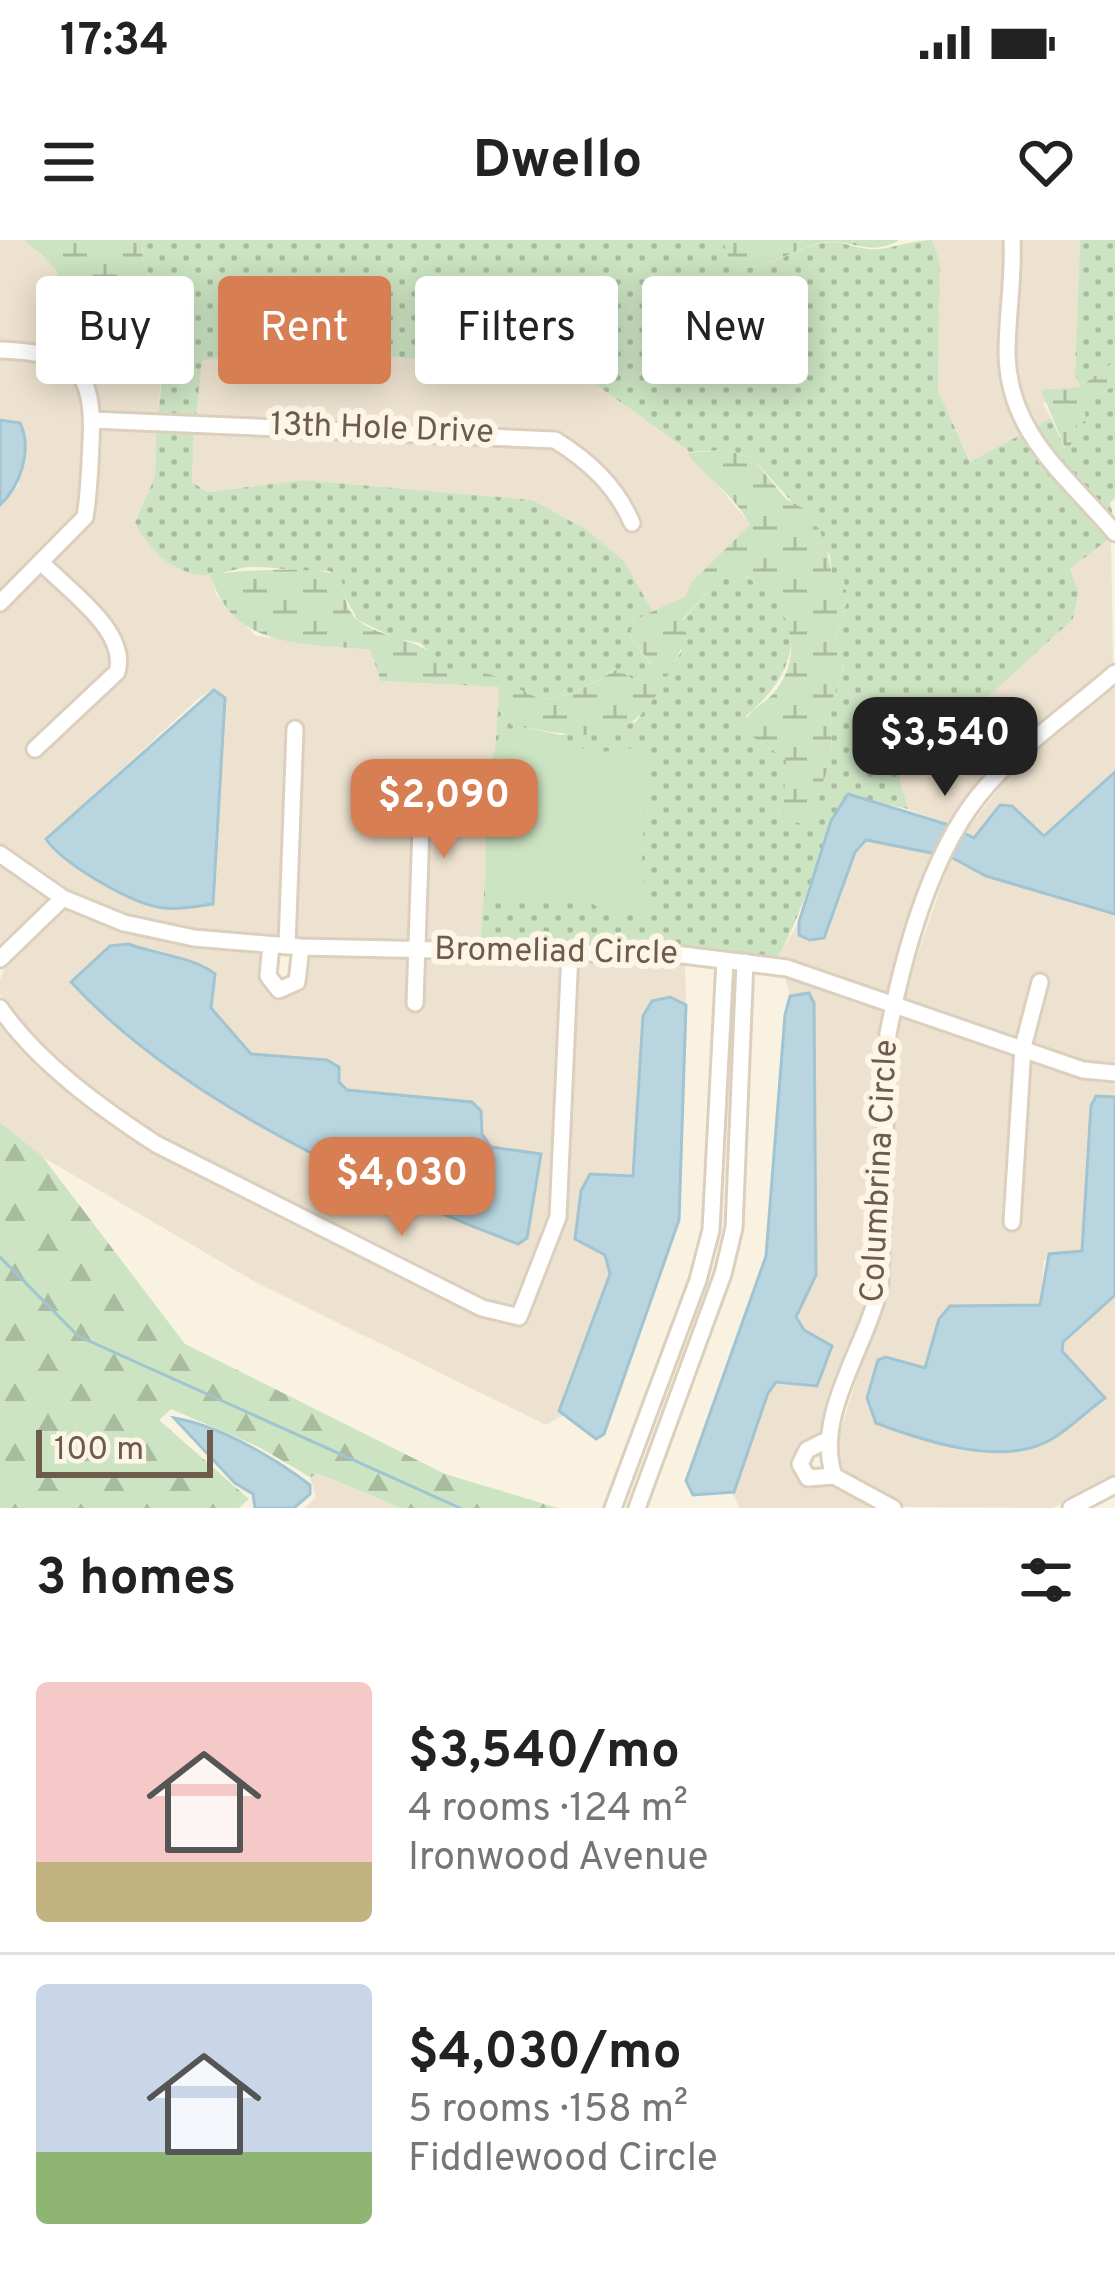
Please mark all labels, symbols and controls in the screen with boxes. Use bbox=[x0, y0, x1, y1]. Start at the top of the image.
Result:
text: 17:34 bbox=[60, 14, 169, 71]
text: Dwello bbox=[473, 128, 642, 197]
icon: menu bbox=[36, 129, 102, 195]
icon: heart bbox=[1013, 129, 1079, 195]
chip: Buy bbox=[36, 276, 194, 384]
chip: Rent bbox=[218, 276, 391, 384]
chip: Filters bbox=[415, 276, 618, 384]
chip: New bbox=[642, 276, 808, 384]
street label: 13th Hole Drive bbox=[270, 405, 494, 455]
pin: $3,540 bbox=[847, 697, 1043, 799]
text: $3,540 bbox=[879, 711, 1011, 760]
pin: $2,090 bbox=[346, 759, 542, 861]
text: $2,090 bbox=[378, 773, 510, 822]
street label: Bromeliad Circle bbox=[434, 930, 678, 976]
street label: Columbrina Circle bbox=[853, 1038, 909, 1304]
pin: $4,030 bbox=[304, 1137, 500, 1239]
text: $4,030 bbox=[336, 1151, 468, 1200]
scale bar bbox=[36, 1424, 213, 1477]
text: 100 m bbox=[54, 1430, 144, 1472]
icon: filters bbox=[1013, 1547, 1079, 1613]
text: 3 homes bbox=[36, 1548, 236, 1613]
text: $3,540/mo bbox=[408, 1721, 680, 1786]
icon: home bbox=[132, 1730, 276, 1874]
text: 4 rooms · 124 m² bbox=[408, 1786, 688, 1835]
text: Ironwood Avenue bbox=[408, 1835, 709, 1884]
text: $4,030/mo bbox=[408, 2022, 682, 2087]
icon: home bbox=[132, 2032, 276, 2176]
text: 5 rooms · 158 m² bbox=[408, 2087, 688, 2136]
text: Fiddlewood Circle bbox=[408, 2136, 718, 2185]

